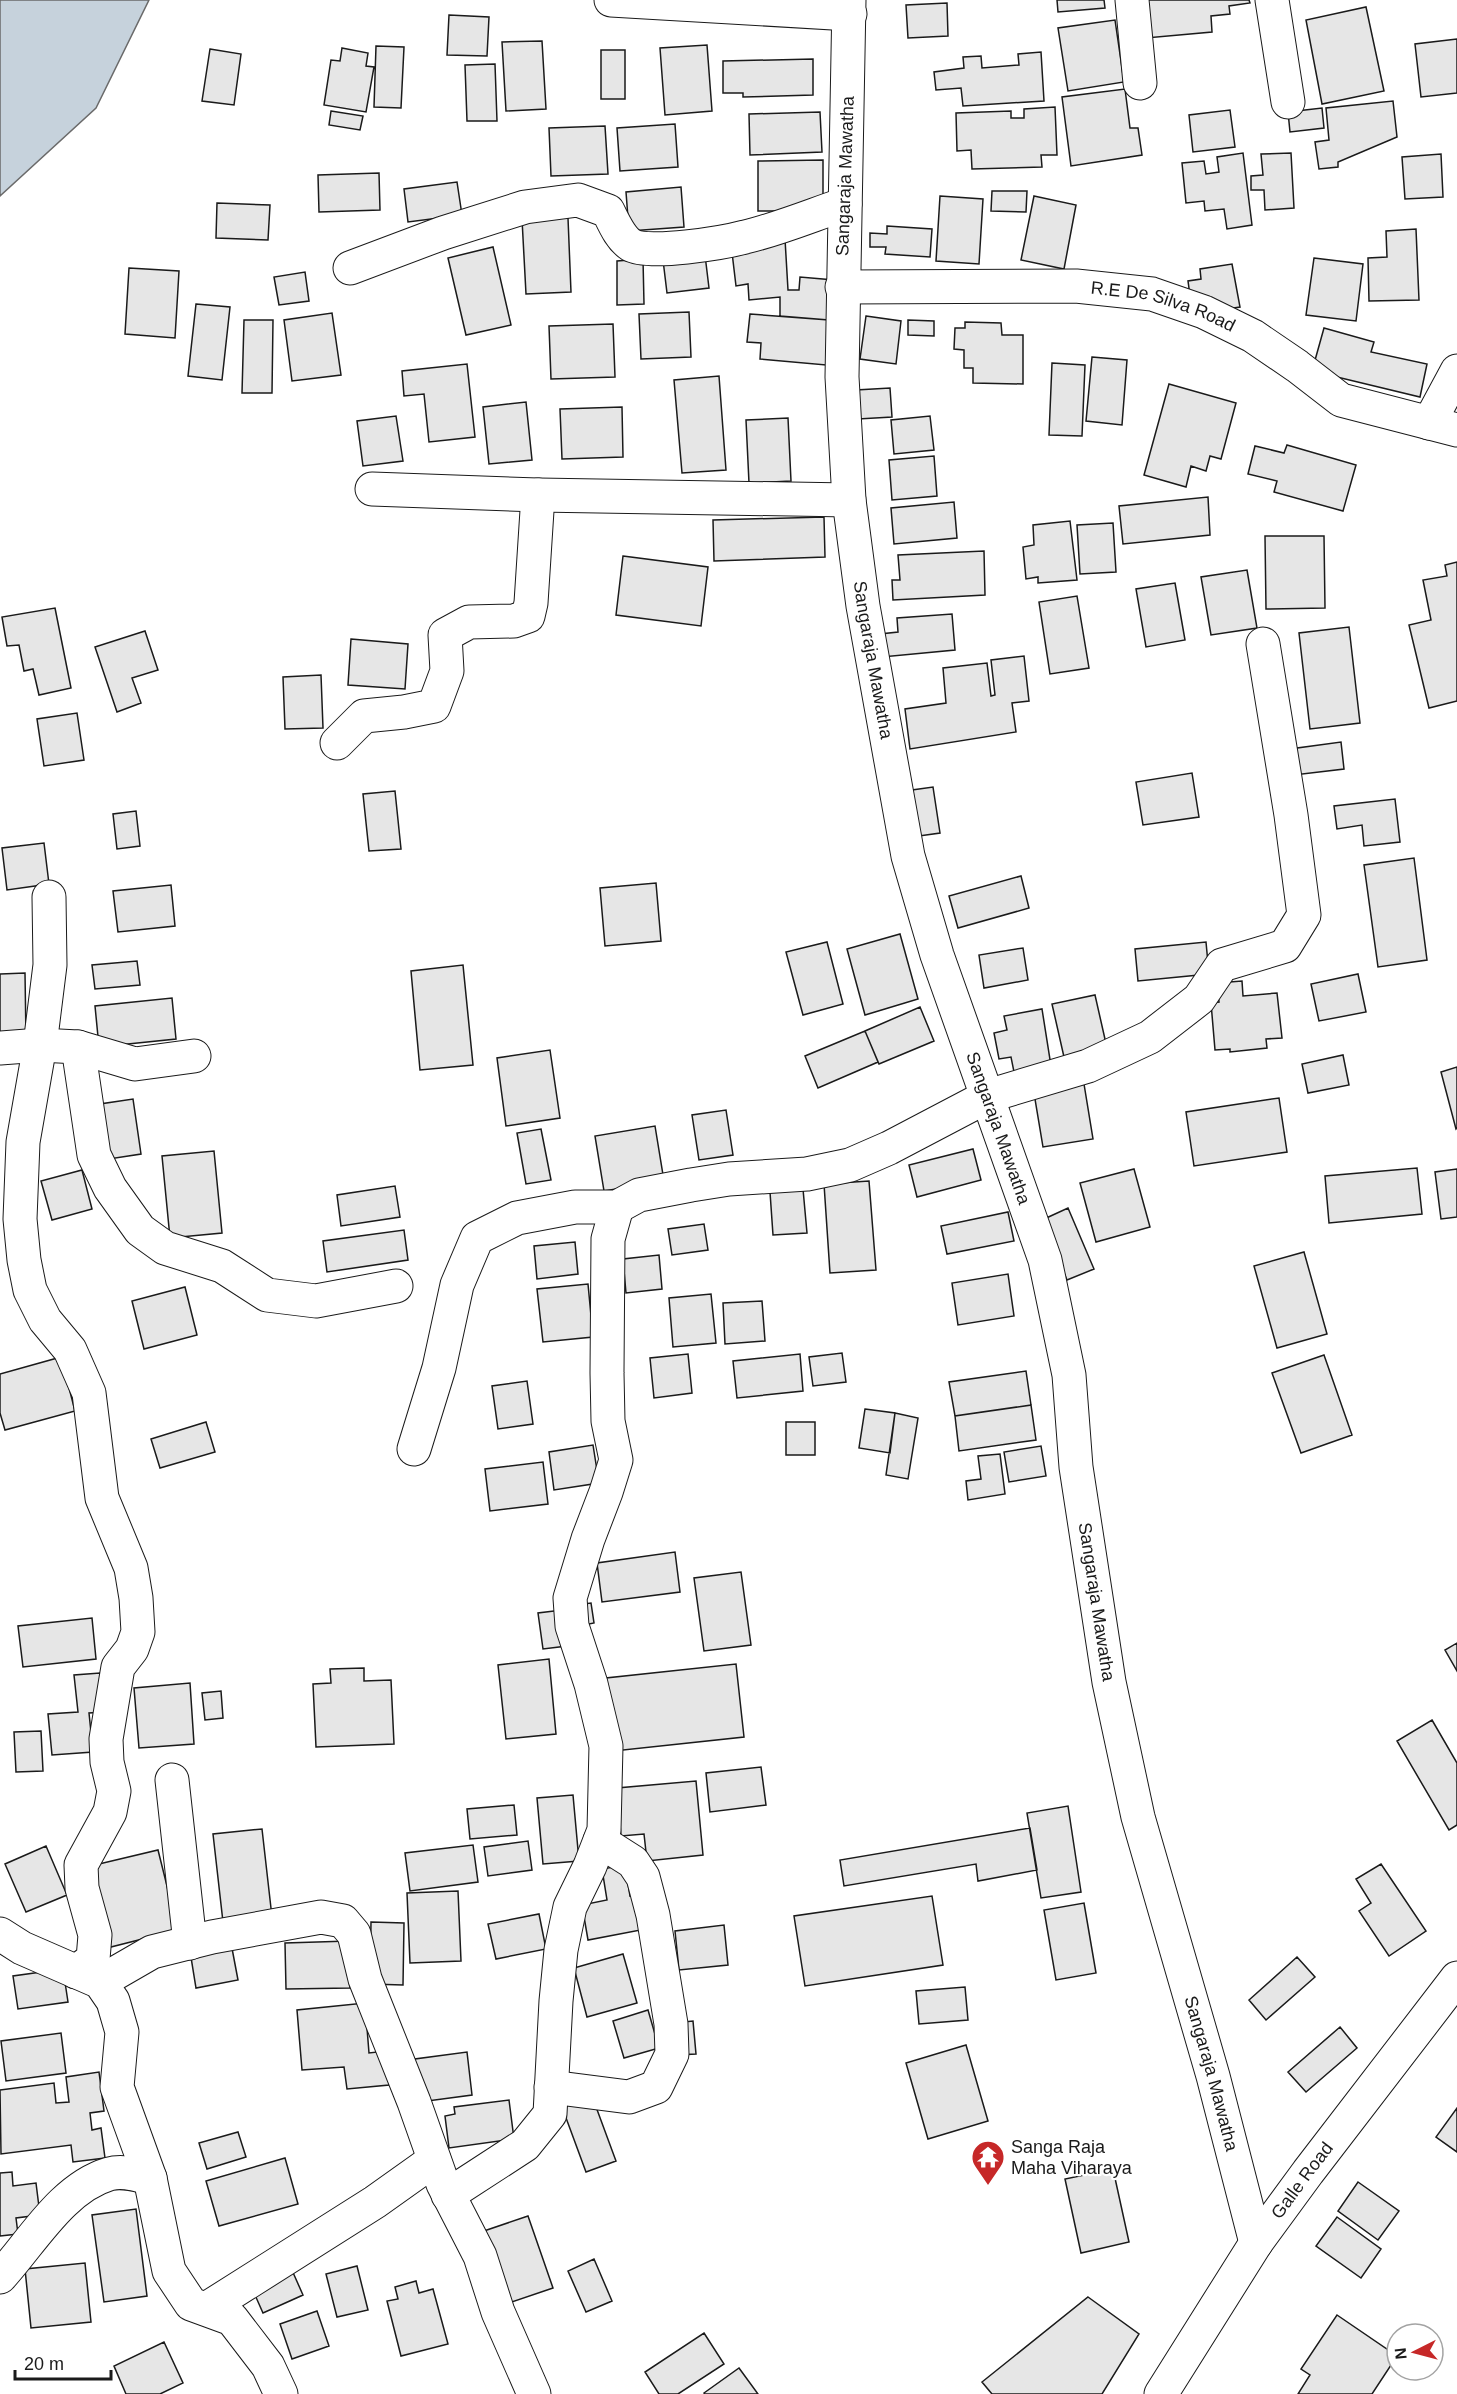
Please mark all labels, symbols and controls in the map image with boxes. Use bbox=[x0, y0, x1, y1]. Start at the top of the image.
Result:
street label: Sangaraja Mawatha bbox=[832, 95, 858, 256]
street label: R.E De Silva Road bbox=[1090, 278, 1239, 336]
street label: Sangaraja Mawatha bbox=[850, 580, 897, 742]
street label: Sangaraja Mawatha bbox=[962, 1049, 1035, 1208]
street label: Sangaraja Mawatha bbox=[1075, 1521, 1119, 1683]
street label: Sangaraja Mawatha bbox=[1180, 1993, 1242, 2154]
place label: Sanga Raja Maha Viharaya bbox=[1011, 2137, 1133, 2178]
street label: Galle Road bbox=[1267, 2138, 1337, 2223]
temple icon: Sanga Raja Maha Viharaya bbox=[970, 2139, 1006, 2186]
north arrow bbox=[1385, 2322, 1445, 2382]
scale bar bbox=[15, 2343, 111, 2381]
text: N bbox=[1392, 2347, 1410, 2360]
text: 20 m bbox=[24, 2354, 64, 2374]

